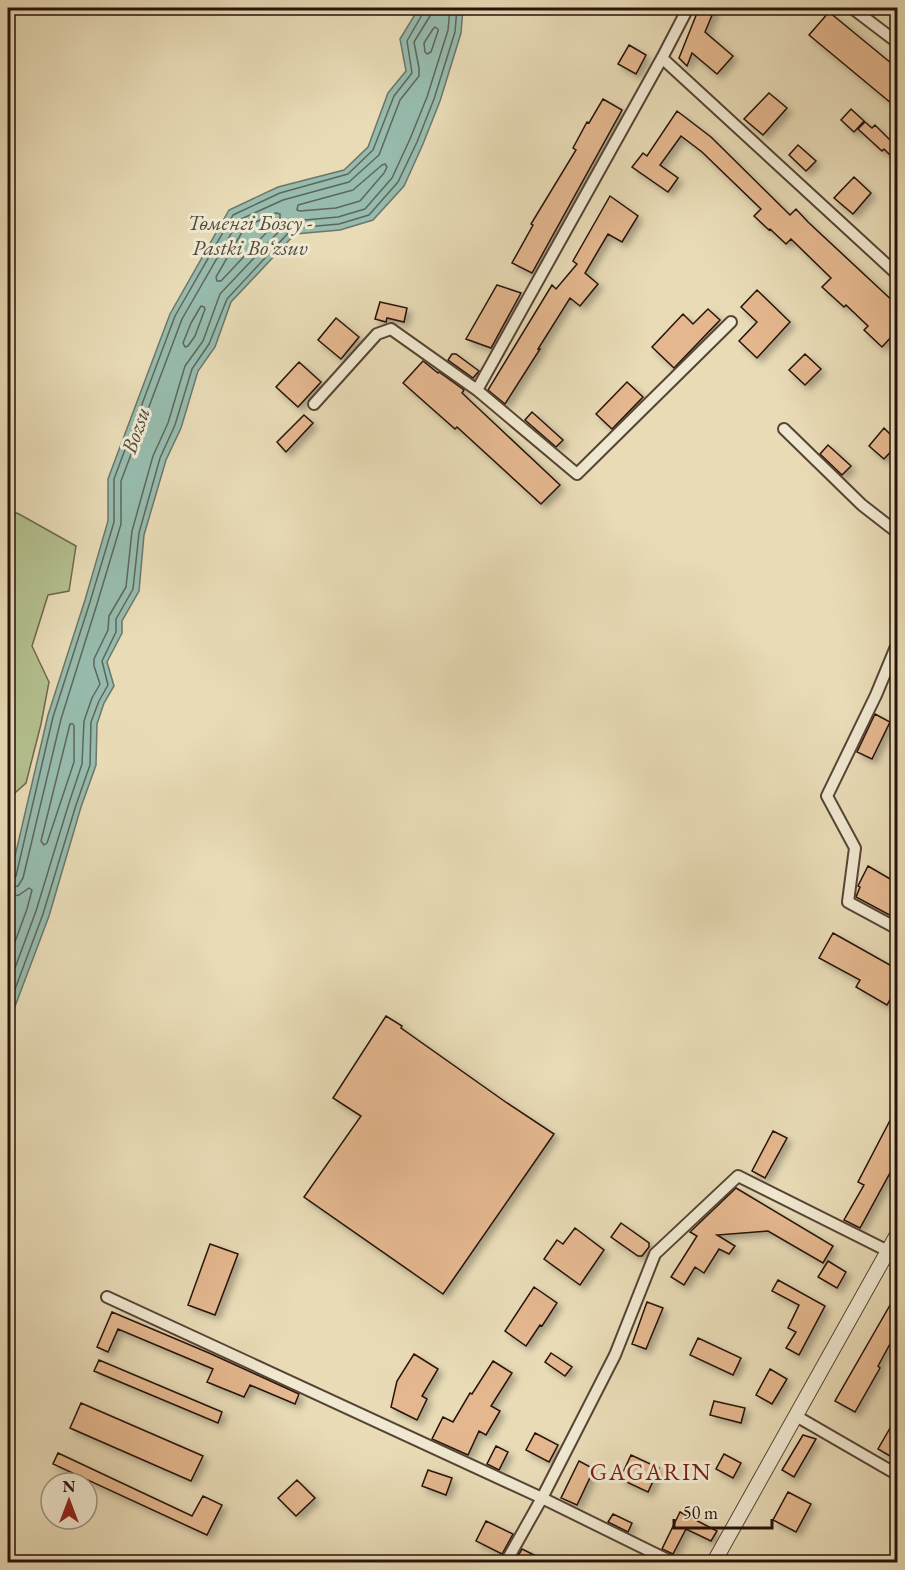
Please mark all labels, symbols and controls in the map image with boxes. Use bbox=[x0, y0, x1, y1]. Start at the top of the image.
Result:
water label: Төменгі Бозсу - Pastki Boʻzsuv bbox=[187, 208, 313, 262]
water label: Bozsu bbox=[114, 403, 157, 458]
district label: GAGARIN bbox=[590, 1456, 712, 1487]
north arrow bbox=[39, 1471, 99, 1531]
text: N bbox=[63, 1476, 76, 1497]
scale bar bbox=[674, 1492, 772, 1530]
text: 50 m bbox=[683, 1501, 718, 1524]

